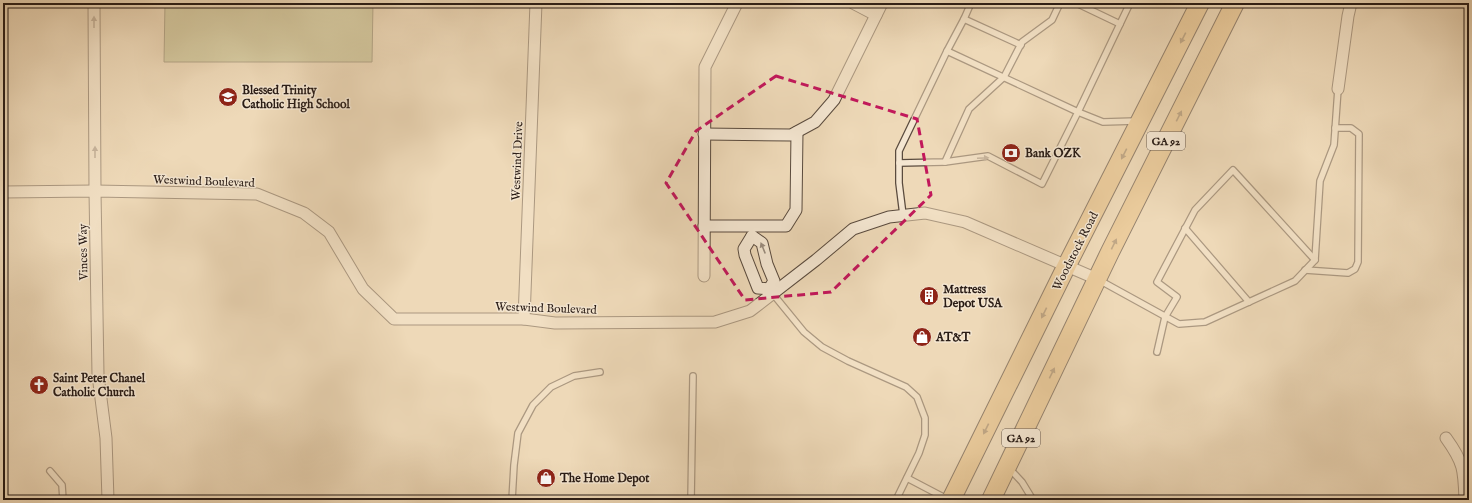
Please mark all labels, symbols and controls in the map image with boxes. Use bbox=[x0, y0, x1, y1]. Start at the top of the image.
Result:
one-way arrow bbox=[91, 15, 97, 28]
one-way arrow bbox=[1180, 32, 1186, 44]
place label: Blessed Trinity Catholic High School bbox=[242, 83, 350, 113]
school or university icon: Blessed Trinity Catholic High School bbox=[217, 86, 239, 108]
one-way arrow bbox=[1176, 110, 1183, 121]
street label: Westwind Drive bbox=[509, 121, 526, 201]
road number: GA 92 bbox=[1147, 132, 1185, 150]
bank icon: Bank OZK bbox=[1000, 142, 1022, 164]
one-way arrow bbox=[92, 145, 98, 158]
place label: Bank OZK bbox=[1025, 146, 1082, 161]
one-way arrow bbox=[1121, 148, 1127, 159]
one-way arrow bbox=[977, 154, 989, 161]
street label: Westwind Boulevard bbox=[153, 172, 256, 191]
street label: Woodstock Road bbox=[1049, 209, 1102, 293]
street label: Vinces Way bbox=[76, 223, 92, 281]
one-way arrow bbox=[1111, 238, 1117, 250]
one-way arrow bbox=[759, 242, 765, 254]
place label: Mattress Depot USA bbox=[943, 282, 1003, 312]
building icon: Mattress Depot USA bbox=[918, 285, 940, 307]
street label: Westwind Boulevard bbox=[495, 299, 598, 318]
one-way arrow bbox=[1041, 307, 1047, 319]
shop icon: AT&T bbox=[911, 326, 933, 348]
place label: AT&T bbox=[935, 330, 971, 345]
one-way arrow bbox=[1049, 368, 1055, 379]
place label: Saint Peter Chanel Catholic Church bbox=[53, 371, 146, 400]
church icon: Saint Peter Chanel Catholic Church bbox=[28, 374, 50, 396]
one-way arrow bbox=[983, 423, 989, 435]
road number: GA 92 bbox=[1002, 429, 1040, 447]
shop icon: The Home Depot bbox=[535, 467, 557, 489]
place label: The Home Depot bbox=[559, 471, 650, 487]

